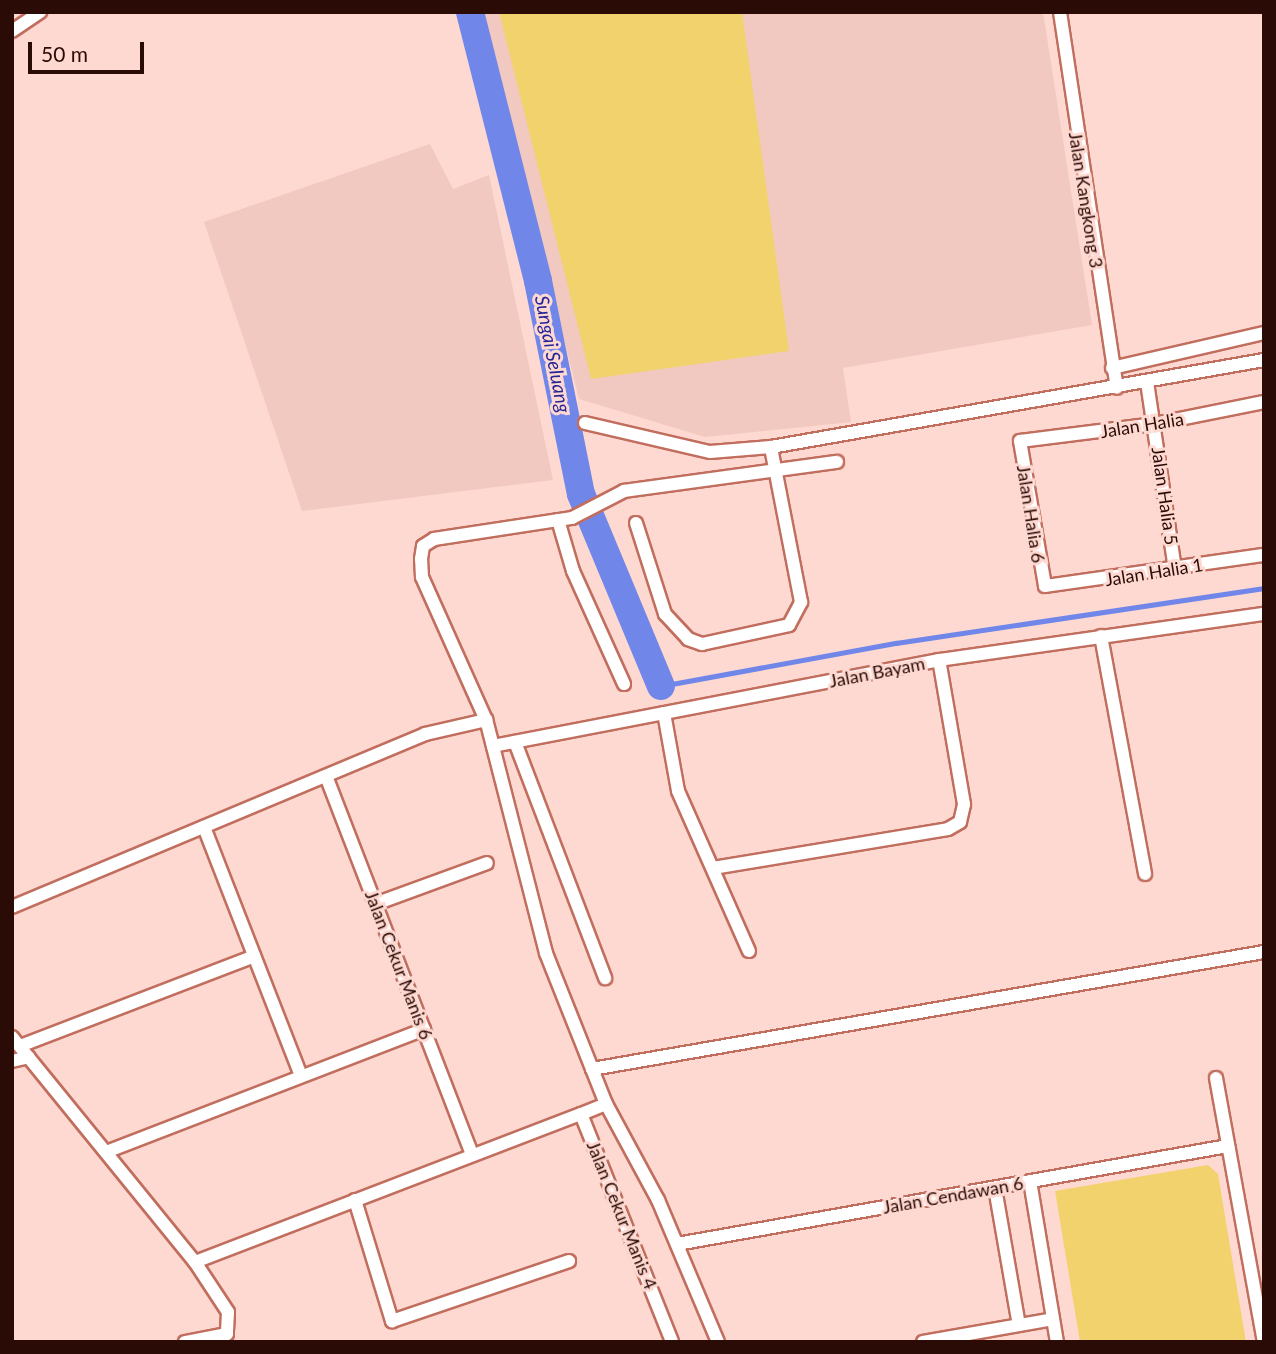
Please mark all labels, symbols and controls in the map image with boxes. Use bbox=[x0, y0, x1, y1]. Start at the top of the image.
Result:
scale bar bbox=[32, 28, 147, 72]
text: 50 m bbox=[41, 41, 88, 66]
street label: Jalan Kangkong 3 bbox=[1065, 130, 1107, 270]
water label: Sungai Seluang bbox=[530, 293, 576, 415]
street label: Jalan Halia bbox=[1099, 408, 1185, 442]
street label: Jalan Halia 5 bbox=[1147, 445, 1183, 547]
street label: Jalan Halia 6 bbox=[1013, 463, 1049, 565]
street label: Jalan Halia 1 bbox=[1103, 554, 1205, 590]
street label: Jalan Bayam bbox=[827, 652, 927, 692]
street label: Jalan Cekur Manis 6 bbox=[361, 887, 437, 1043]
street label: Jalan Cekur Manis 4 bbox=[582, 1138, 662, 1292]
street label: Jalan Cendawan 6 bbox=[881, 1172, 1025, 1218]

